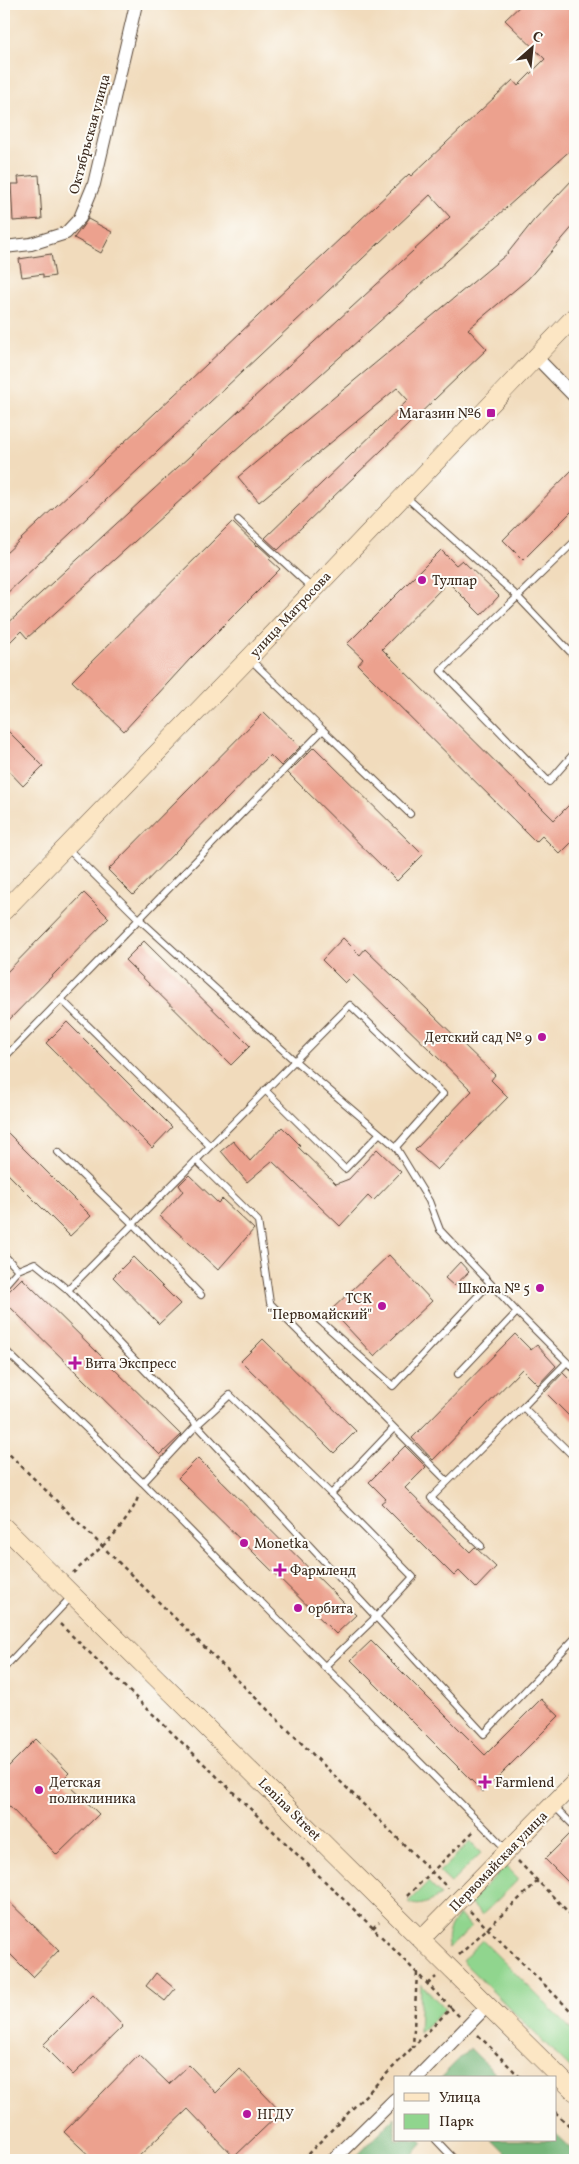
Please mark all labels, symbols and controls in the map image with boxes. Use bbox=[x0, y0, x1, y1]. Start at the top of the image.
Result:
north arrow bbox=[506, 22, 556, 72]
text: С bbox=[529, 27, 546, 48]
street label: Октябрьская улица bbox=[65, 72, 116, 197]
place label: Магазин №6 bbox=[399, 405, 481, 424]
marker: Магазин №6 bbox=[485, 407, 497, 419]
street label: улица Матросова bbox=[246, 568, 336, 662]
place label: Тулпар bbox=[432, 572, 477, 591]
marker: Тулпар bbox=[416, 574, 428, 586]
place label: Детский сад № 9 bbox=[424, 1029, 532, 1048]
marker: Детский сад № 9 bbox=[536, 1031, 548, 1043]
place label: Школа № 5 bbox=[458, 1280, 530, 1299]
marker: Школа № 5 bbox=[534, 1282, 546, 1294]
place label: ТСК "Первомайский" bbox=[267, 1290, 373, 1325]
marker: ТСК "Первомайский" bbox=[376, 1300, 388, 1312]
place label: Вита Экспресс bbox=[85, 1355, 176, 1374]
marker: Вита Экспресс bbox=[69, 1357, 81, 1369]
place label: Monetka bbox=[254, 1535, 309, 1554]
marker: Monetka bbox=[238, 1537, 250, 1549]
place label: Фармленд bbox=[290, 1562, 356, 1581]
marker: Фармленд bbox=[274, 1564, 286, 1576]
place label: орбита bbox=[308, 1600, 353, 1619]
marker: орбита bbox=[292, 1602, 304, 1614]
place label: Детская поликлиника bbox=[49, 1774, 136, 1809]
street label: Lenina Street bbox=[253, 1774, 325, 1846]
place label: Farmlend bbox=[495, 1774, 555, 1793]
marker: Farmlend bbox=[479, 1776, 491, 1788]
marker: Детская поликлиника bbox=[33, 1784, 45, 1796]
street label: Первомайская улица bbox=[446, 1807, 552, 1917]
legend bbox=[394, 2076, 556, 2142]
text: Улица bbox=[439, 2088, 481, 2109]
place label: НГДУ bbox=[257, 2106, 294, 2125]
marker: НГДУ bbox=[241, 2108, 253, 2120]
text: Парк bbox=[439, 2112, 474, 2133]

